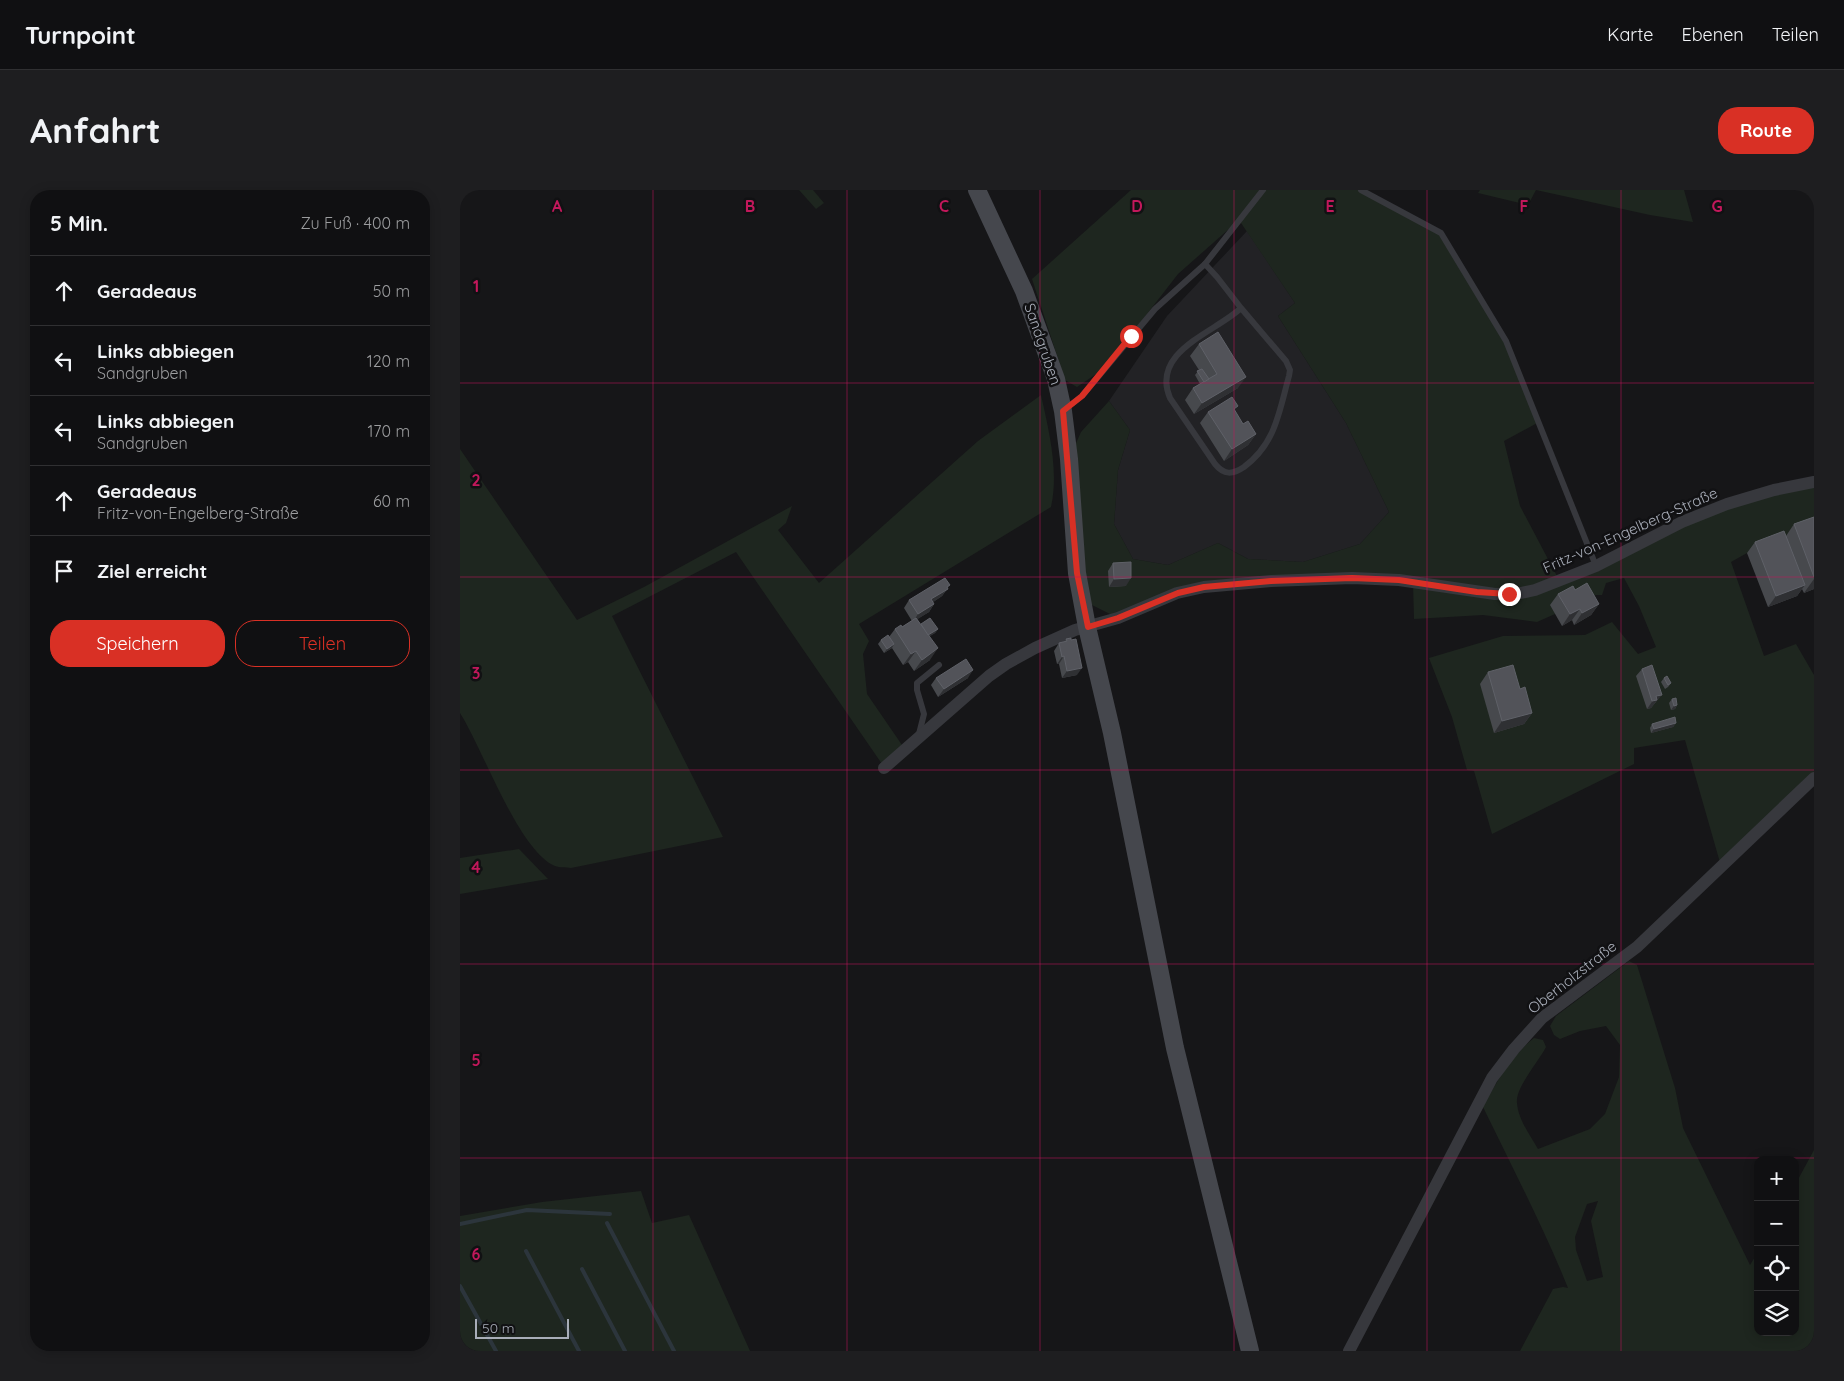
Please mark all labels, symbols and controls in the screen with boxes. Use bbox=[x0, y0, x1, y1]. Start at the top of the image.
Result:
text: Turnpoint bbox=[25, 20, 136, 50]
text: Karte bbox=[1607, 23, 1653, 46]
text: Ebenen bbox=[1681, 23, 1744, 46]
text: Teilen bbox=[1772, 23, 1819, 46]
button: Route bbox=[1718, 107, 1814, 154]
text: Anfahrt bbox=[30, 108, 161, 152]
text: A bbox=[552, 196, 563, 216]
text: B bbox=[745, 196, 755, 216]
text: C bbox=[939, 196, 949, 216]
text: D bbox=[1131, 196, 1143, 216]
text: E bbox=[1325, 196, 1335, 216]
text: F bbox=[1520, 196, 1529, 216]
text: G bbox=[1711, 196, 1723, 216]
text: 5 Min. bbox=[50, 210, 108, 236]
text: Zu Fuß · 400 m bbox=[300, 213, 410, 233]
text: 1 bbox=[473, 276, 479, 296]
icon: ahead bbox=[50, 277, 78, 305]
text: Geradeaus bbox=[97, 279, 197, 303]
text: 50 m bbox=[373, 281, 410, 301]
street label: Sandgruben bbox=[1020, 301, 1066, 387]
route start bbox=[1120, 325, 1143, 348]
text: Links abbiegen bbox=[97, 339, 234, 363]
icon: left bbox=[50, 347, 78, 375]
text: 120 m bbox=[367, 351, 410, 371]
text: Sandgruben bbox=[97, 363, 188, 383]
text: Links abbiegen bbox=[97, 409, 234, 433]
icon: left bbox=[50, 417, 78, 445]
text: 170 m bbox=[367, 421, 410, 441]
text: Sandgruben bbox=[97, 433, 188, 453]
text: 2 bbox=[471, 470, 481, 490]
text: Geradeaus bbox=[97, 479, 197, 503]
street label: Fritz-von-Engelberg-Straße bbox=[1540, 483, 1720, 577]
icon: ahead bbox=[50, 487, 78, 515]
text: 60 m bbox=[373, 491, 410, 511]
text: Fritz-von-Engelberg-Straße bbox=[97, 503, 299, 523]
icon: arrive bbox=[50, 557, 78, 585]
text: Ziel erreicht bbox=[97, 559, 207, 583]
route end bbox=[1498, 583, 1521, 606]
button: Speichern bbox=[50, 620, 225, 667]
button: Teilen bbox=[235, 620, 410, 667]
text: 3 bbox=[472, 663, 480, 683]
text: 4 bbox=[471, 857, 481, 877]
street label: Oberholzstraße bbox=[1524, 936, 1620, 1018]
text: 5 bbox=[471, 1050, 481, 1070]
map controls bbox=[1754, 1156, 1799, 1336]
button: + bbox=[1754, 1156, 1799, 1201]
button: − bbox=[1754, 1201, 1799, 1246]
text: 6 bbox=[472, 1244, 481, 1264]
button: locate bbox=[1754, 1246, 1799, 1291]
button: layers bbox=[1754, 1291, 1799, 1336]
scale bar bbox=[475, 1316, 569, 1339]
text: 50 m bbox=[482, 1319, 515, 1337]

